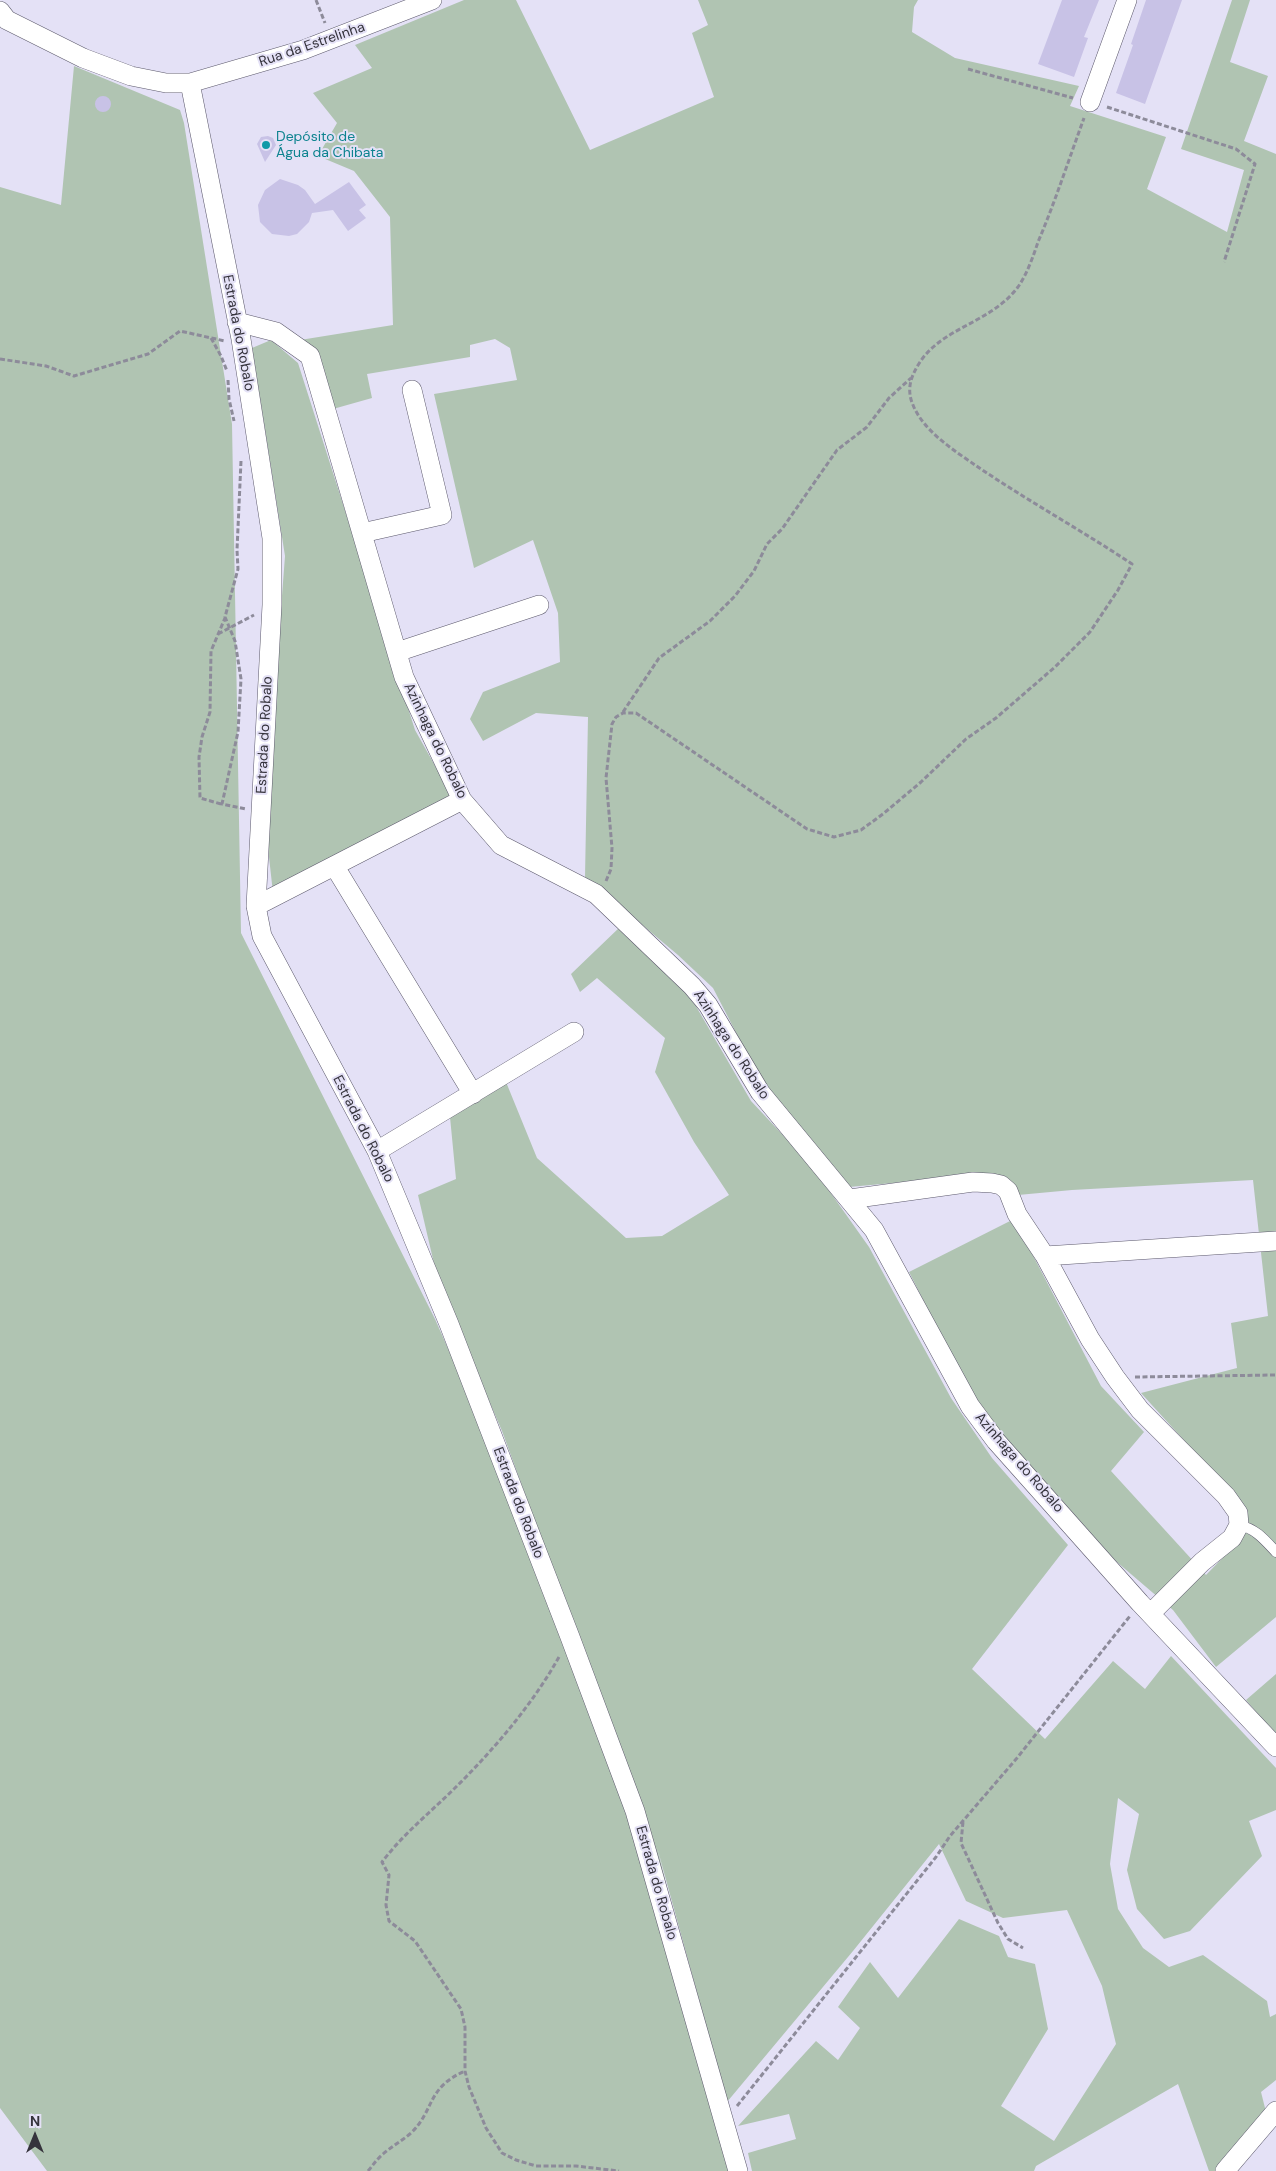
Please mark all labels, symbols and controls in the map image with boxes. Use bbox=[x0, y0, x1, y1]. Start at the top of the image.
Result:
street label: Rua da Estrelinha bbox=[257, 19, 367, 71]
place label: Depósito de Água da Chibata bbox=[276, 129, 383, 162]
marker: Depósito de Água da Chibata bbox=[260, 139, 272, 151]
street label: Estrada do Robalo bbox=[219, 274, 257, 392]
street label: Estrada do Robalo bbox=[254, 676, 276, 794]
street label: Azinhaga do Robalo bbox=[400, 680, 470, 802]
street label: Azinhaga do Robalo bbox=[689, 987, 773, 1103]
street label: Estrada do Robalo bbox=[329, 1073, 397, 1185]
street label: Azinhaga do Robalo bbox=[971, 1410, 1067, 1516]
street label: Estrada do Robalo bbox=[489, 1445, 547, 1561]
street label: Estrada do Robalo bbox=[632, 1824, 680, 1942]
north arrow bbox=[10, 2111, 60, 2161]
text: N bbox=[30, 2112, 40, 2130]

